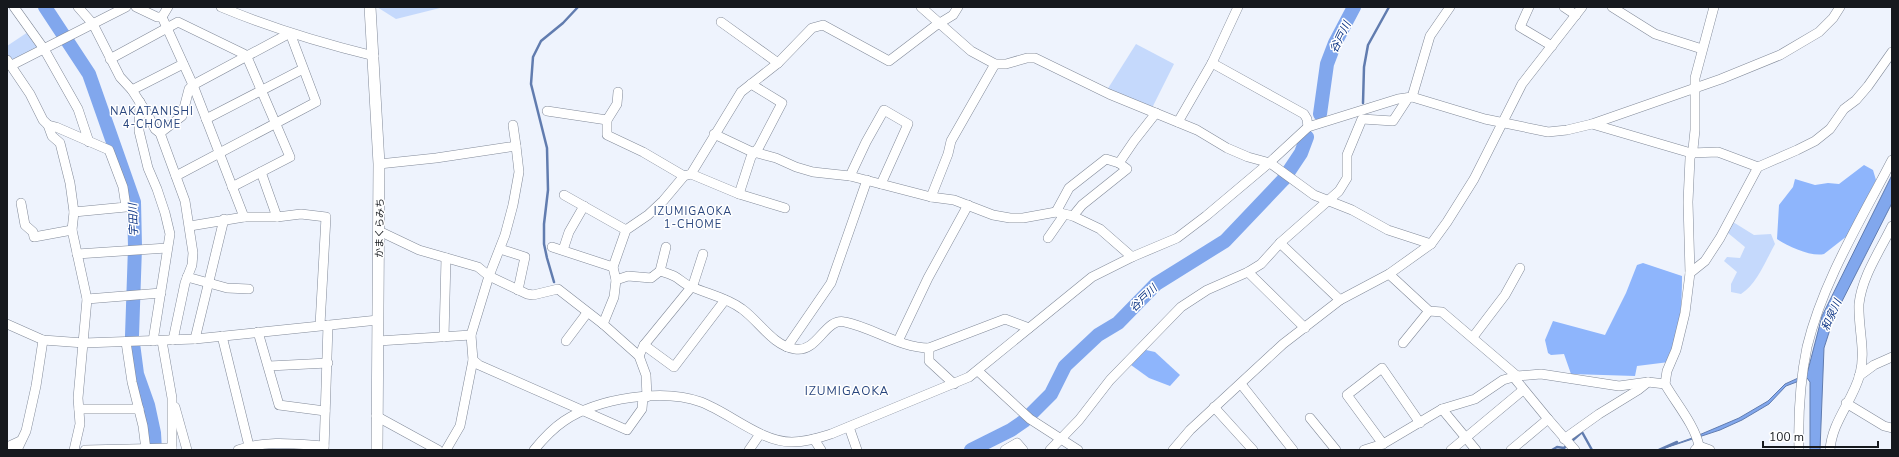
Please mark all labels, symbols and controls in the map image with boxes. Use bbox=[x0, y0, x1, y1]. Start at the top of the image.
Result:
water label: 谷戸川 bbox=[1326, 18, 1355, 55]
district label: NAKATANISHI 4-CHOME bbox=[110, 104, 194, 132]
street label: かまくらみち bbox=[372, 198, 388, 258]
water label: 宇田川 bbox=[125, 202, 142, 237]
district label: IZUMIGAOKA 1-CHOME bbox=[654, 204, 732, 232]
water label: 谷戸川 bbox=[1126, 281, 1161, 315]
water label: 和泉川 bbox=[1818, 296, 1845, 333]
district label: IZUMIGAOKA bbox=[805, 383, 889, 399]
scale bar bbox=[1763, 423, 1878, 449]
text: 100 m bbox=[1769, 429, 1804, 445]

